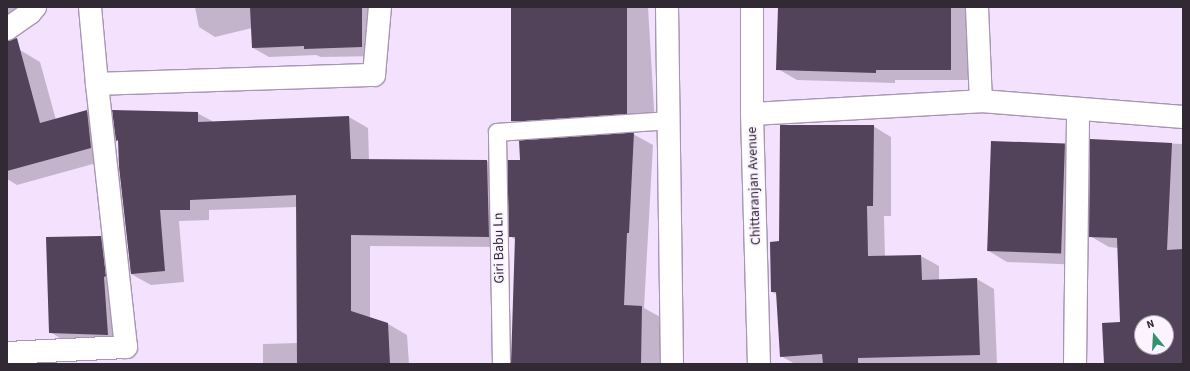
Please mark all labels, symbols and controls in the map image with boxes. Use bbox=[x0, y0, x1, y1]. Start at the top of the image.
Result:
street label: Chittaranjan Avenue bbox=[744, 127, 764, 245]
street label: Giri Babu Ln bbox=[490, 212, 508, 284]
north arrow bbox=[1134, 315, 1174, 355]
text: N bbox=[1145, 316, 1156, 332]

